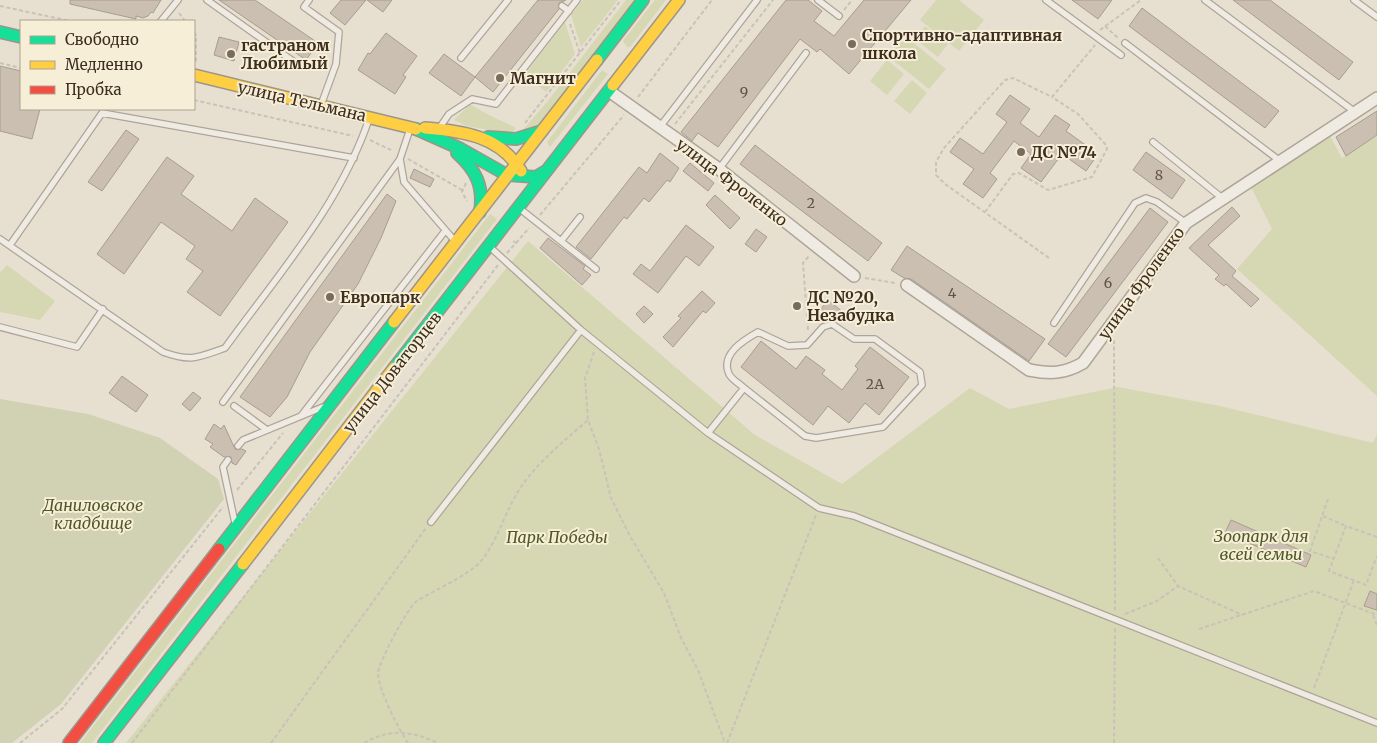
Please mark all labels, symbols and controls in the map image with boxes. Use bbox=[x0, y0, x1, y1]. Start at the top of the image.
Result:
legend bbox=[20, 20, 195, 110]
place label: Спортивно-адаптивная школа bbox=[862, 25, 1062, 63]
text: Свободно bbox=[65, 30, 139, 49]
place label: гастраном Любимый bbox=[241, 35, 330, 73]
marker: Спортивно-адаптивная школа bbox=[846, 38, 858, 50]
marker: гастраном Любимый bbox=[225, 48, 237, 60]
text: Медленно bbox=[65, 55, 143, 74]
place label: Магнит bbox=[510, 68, 576, 88]
marker: Магнит bbox=[494, 72, 506, 84]
street label: улица Тельмана bbox=[236, 76, 369, 126]
text: Пробка bbox=[65, 80, 122, 99]
house number: 9 bbox=[740, 83, 748, 101]
street label: улица Фроленко bbox=[672, 134, 792, 230]
place label: ДС №74 bbox=[1031, 142, 1097, 162]
marker: ДС №74 bbox=[1015, 146, 1027, 158]
house number: 8 bbox=[1155, 166, 1163, 184]
house number: 2 bbox=[807, 194, 815, 212]
street label: улица Фроленко bbox=[1093, 223, 1189, 343]
house number: 6 bbox=[1104, 274, 1112, 292]
house number: 4 bbox=[948, 284, 957, 302]
place label: Европарк bbox=[340, 287, 421, 307]
place label: ДС №20, Незабудка bbox=[807, 287, 894, 325]
marker: Европарк bbox=[324, 291, 336, 303]
marker: ДС №20, Незабудка bbox=[791, 300, 803, 312]
street label: улица Доваторцев bbox=[338, 307, 446, 437]
house number: 2А bbox=[866, 375, 884, 393]
park label: Даниловское кладбище bbox=[42, 495, 143, 533]
park label: Зоопарк для всей семьи bbox=[1214, 526, 1308, 564]
park label: Парк Победы bbox=[506, 527, 608, 547]

